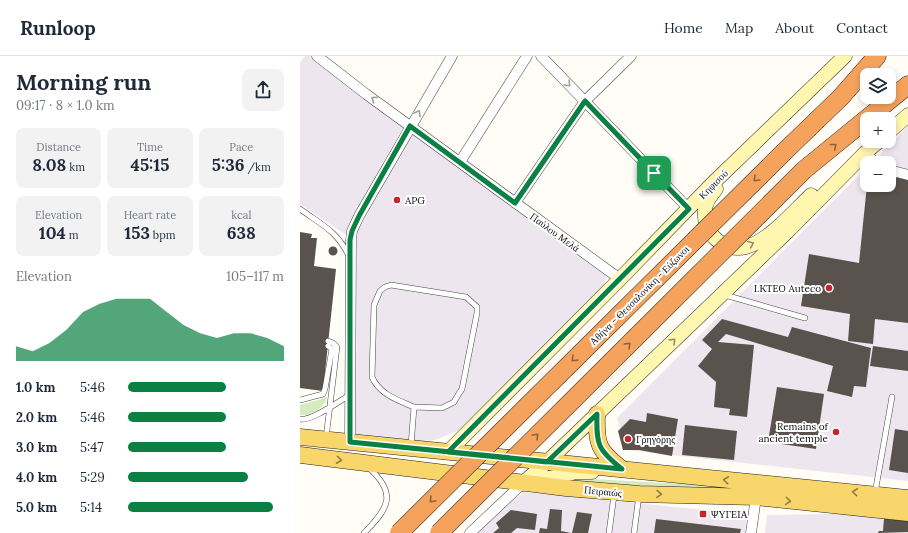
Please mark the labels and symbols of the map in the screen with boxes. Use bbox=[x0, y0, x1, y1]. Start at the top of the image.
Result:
one-way arrow bbox=[563, 79, 571, 87]
one-way arrow bbox=[371, 97, 378, 104]
one-way arrow bbox=[414, 110, 421, 117]
one-way arrow bbox=[829, 143, 836, 150]
pin bbox=[637, 156, 671, 190]
street label: Κηφισού bbox=[696, 167, 731, 202]
one-way arrow bbox=[753, 174, 761, 182]
place label: APG bbox=[404, 194, 425, 207]
marker: APG bbox=[392, 195, 402, 205]
street label: Παύλου Μελά bbox=[527, 210, 583, 255]
one-way arrow bbox=[747, 241, 754, 249]
street label: Αθήνα - Θεσσαλονίκη - Εύζωνοι bbox=[587, 243, 692, 348]
place label: Ι.ΚΤΕΟ Auteco bbox=[754, 282, 821, 295]
marker: Ι.ΚΤΕΟ Auteco bbox=[824, 283, 834, 293]
one-way arrow bbox=[668, 338, 676, 346]
one-way arrow bbox=[623, 342, 631, 350]
one-way arrow bbox=[571, 354, 579, 362]
place label: Remains of ancient temple bbox=[758, 420, 829, 445]
marker: Remains of ancient temple bbox=[831, 427, 841, 437]
one-way arrow bbox=[531, 433, 539, 441]
place label: Γρηγόρης bbox=[636, 433, 675, 446]
marker: Γρηγόρης bbox=[623, 434, 633, 444]
one-way arrow bbox=[336, 456, 342, 465]
one-way arrow bbox=[723, 475, 729, 484]
street label: Πειραιώς bbox=[583, 483, 622, 500]
one-way arrow bbox=[852, 488, 858, 497]
one-way arrow bbox=[656, 490, 662, 499]
one-way arrow bbox=[429, 495, 437, 503]
one-way arrow bbox=[785, 496, 791, 505]
place label: ΨΥΓΕΙΑ bbox=[711, 508, 749, 521]
marker: ΨΥΓΕΙΑ bbox=[698, 509, 708, 519]

